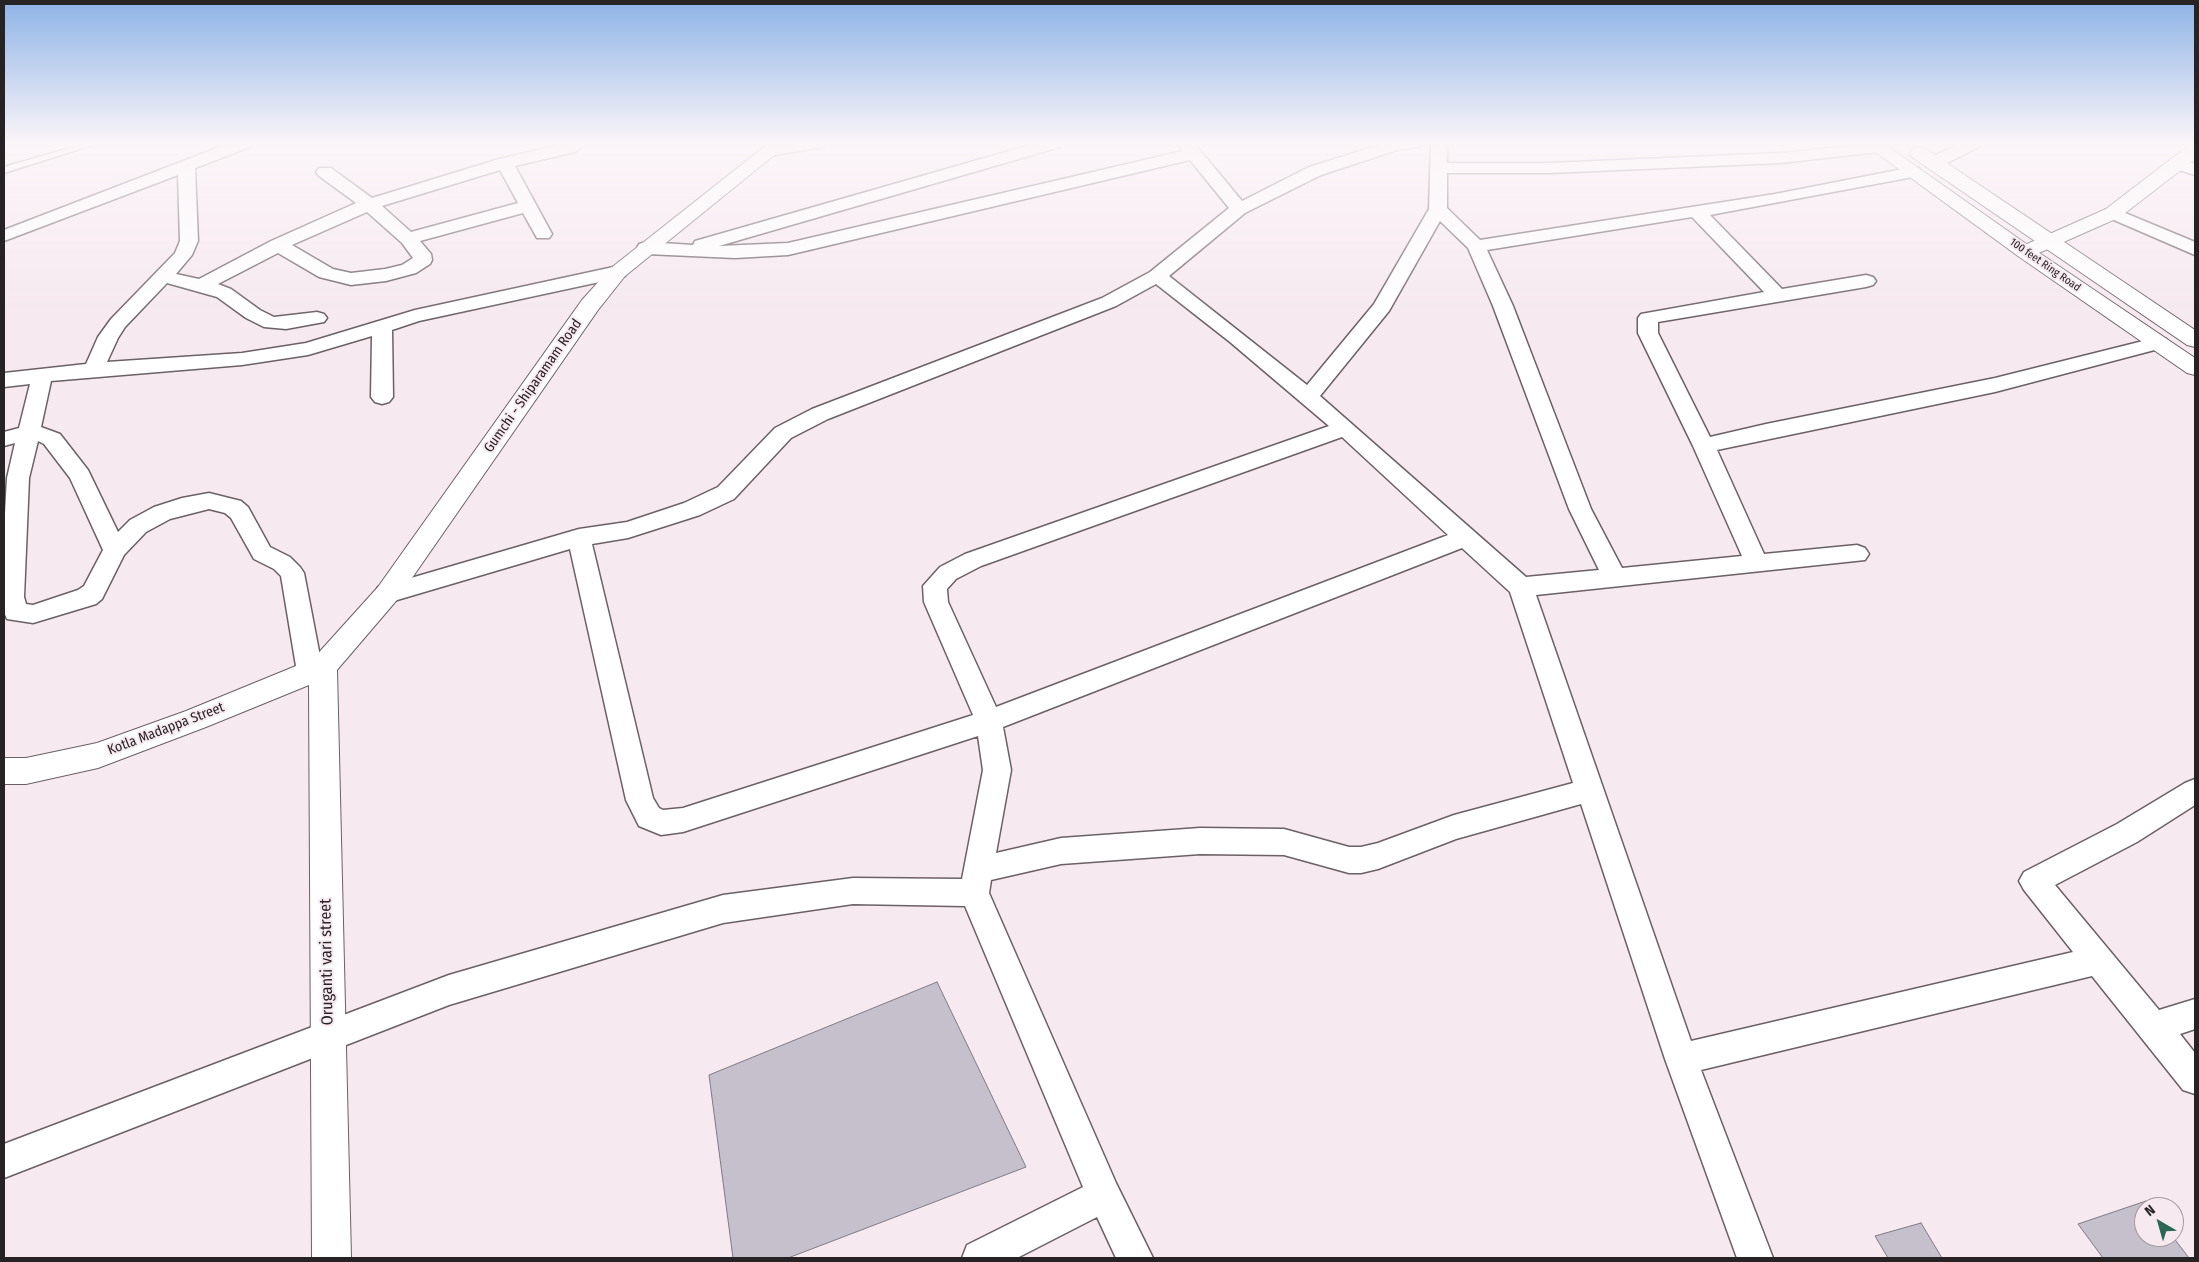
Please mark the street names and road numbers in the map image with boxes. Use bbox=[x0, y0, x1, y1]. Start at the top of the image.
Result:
street label: 100 feet Ring Road bbox=[2007, 236, 2083, 294]
street label: Gumchi - Shiparamam Road bbox=[481, 316, 585, 456]
street label: Kotla Madappa Street bbox=[105, 699, 227, 759]
street label: Oruganti vari street bbox=[316, 898, 338, 1026]

